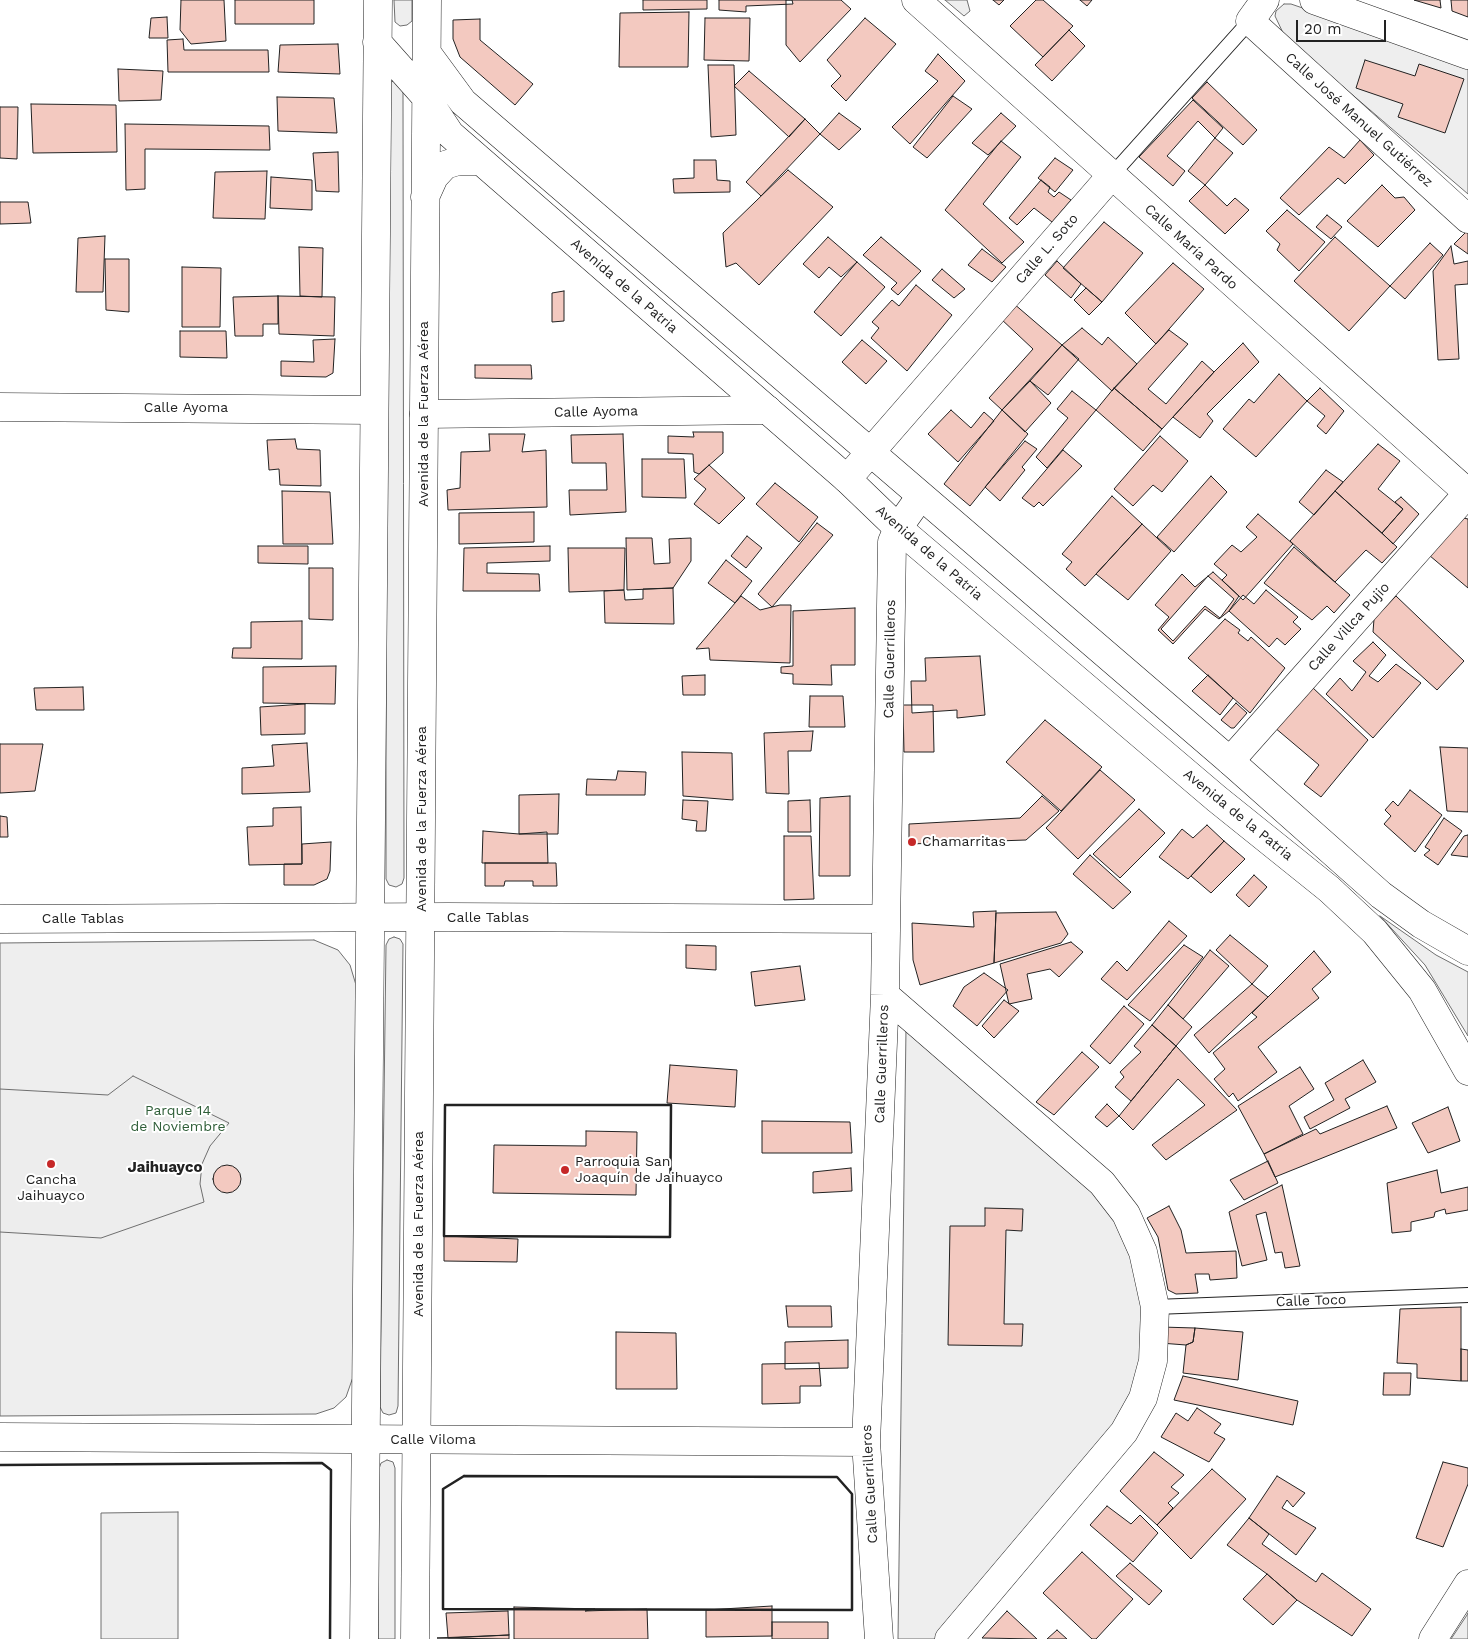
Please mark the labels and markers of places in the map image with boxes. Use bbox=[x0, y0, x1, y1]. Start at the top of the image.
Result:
place label: Chamarritas bbox=[922, 834, 1006, 850]
marker: Chamarritas bbox=[906, 836, 918, 848]
place label: Parroquia San Joaquín de Jaihuayco bbox=[575, 1154, 723, 1186]
marker: Cancha Jaihuayco bbox=[45, 1158, 57, 1170]
marker: Parroquia San Joaquín de Jaihuayco bbox=[559, 1164, 571, 1176]
place label: Cancha Jaihuayco bbox=[17, 1172, 85, 1204]

